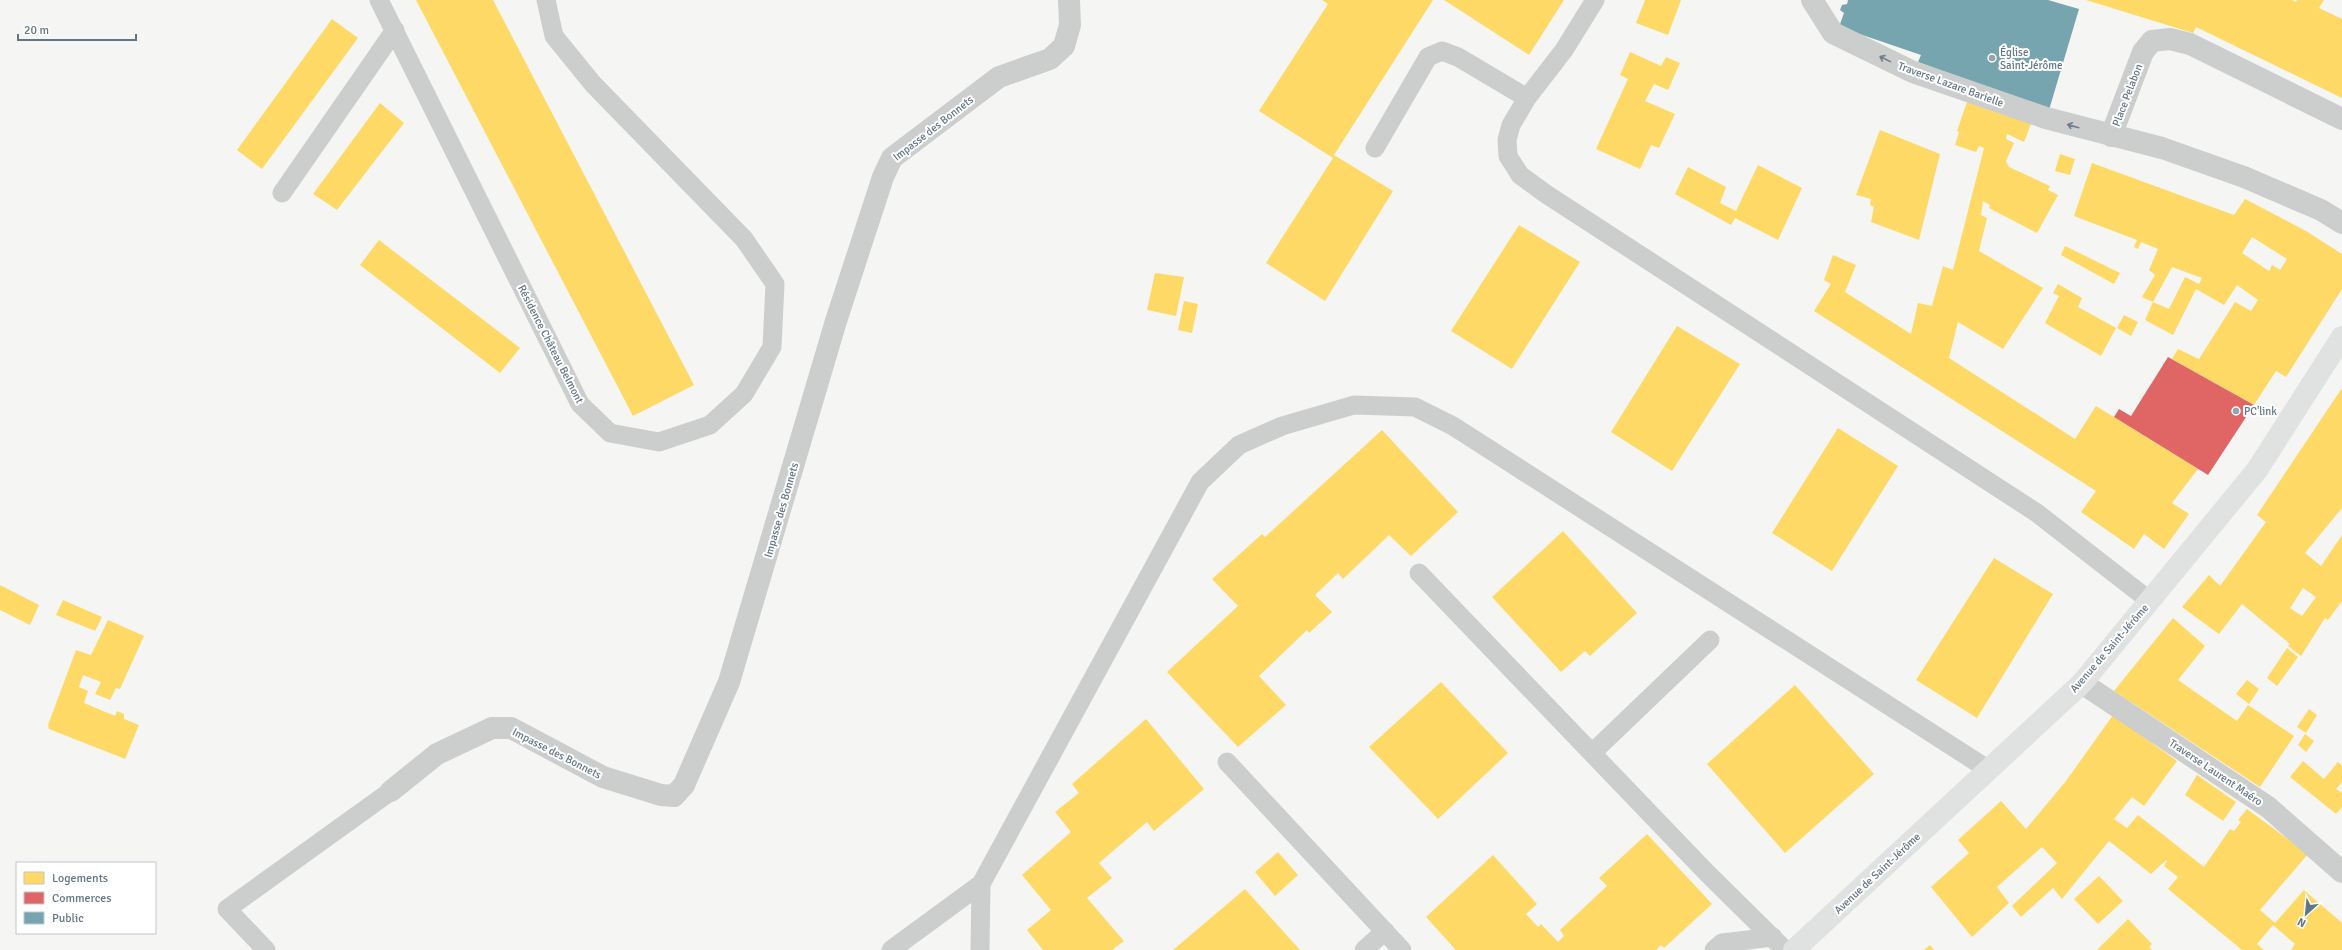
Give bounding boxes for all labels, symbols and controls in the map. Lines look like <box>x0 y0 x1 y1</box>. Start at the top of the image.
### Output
scale bar <box>18 16 136 42</box>
text: 20 m <box>24 23 49 38</box>
place label: Église Saint-Jérôme <box>2000 45 2062 72</box>
marker: Église Saint-Jérôme <box>1987 53 1997 63</box>
one-way arrow <box>1879 55 1891 62</box>
street label: Traverse Lazare Barielle <box>1896 59 2005 110</box>
street label: Place Pelabon <box>2110 62 2145 128</box>
street label: Impasse des Bonnets <box>891 93 976 164</box>
one-way arrow <box>2067 122 2080 129</box>
street label: Résidence Château Belmont <box>515 283 586 406</box>
place label: PC'link <box>2244 405 2277 418</box>
marker: PC'link <box>2231 406 2241 416</box>
street label: Impasse des Bonnets <box>762 461 801 559</box>
street label: Avenue de Saint-Jérôme <box>2067 601 2151 695</box>
street label: Impasse des Bonnets <box>510 725 604 782</box>
street label: Traverse Laurent Maéro <box>2167 736 2265 809</box>
street label: Avenue de Saint-Jérôme <box>1832 830 1923 917</box>
legend <box>16 862 156 934</box>
text: Logements <box>52 871 108 886</box>
text: Commerces <box>52 891 112 906</box>
north arrow <box>2286 894 2326 934</box>
text: Public <box>52 911 84 926</box>
text: N <box>2295 915 2308 930</box>

